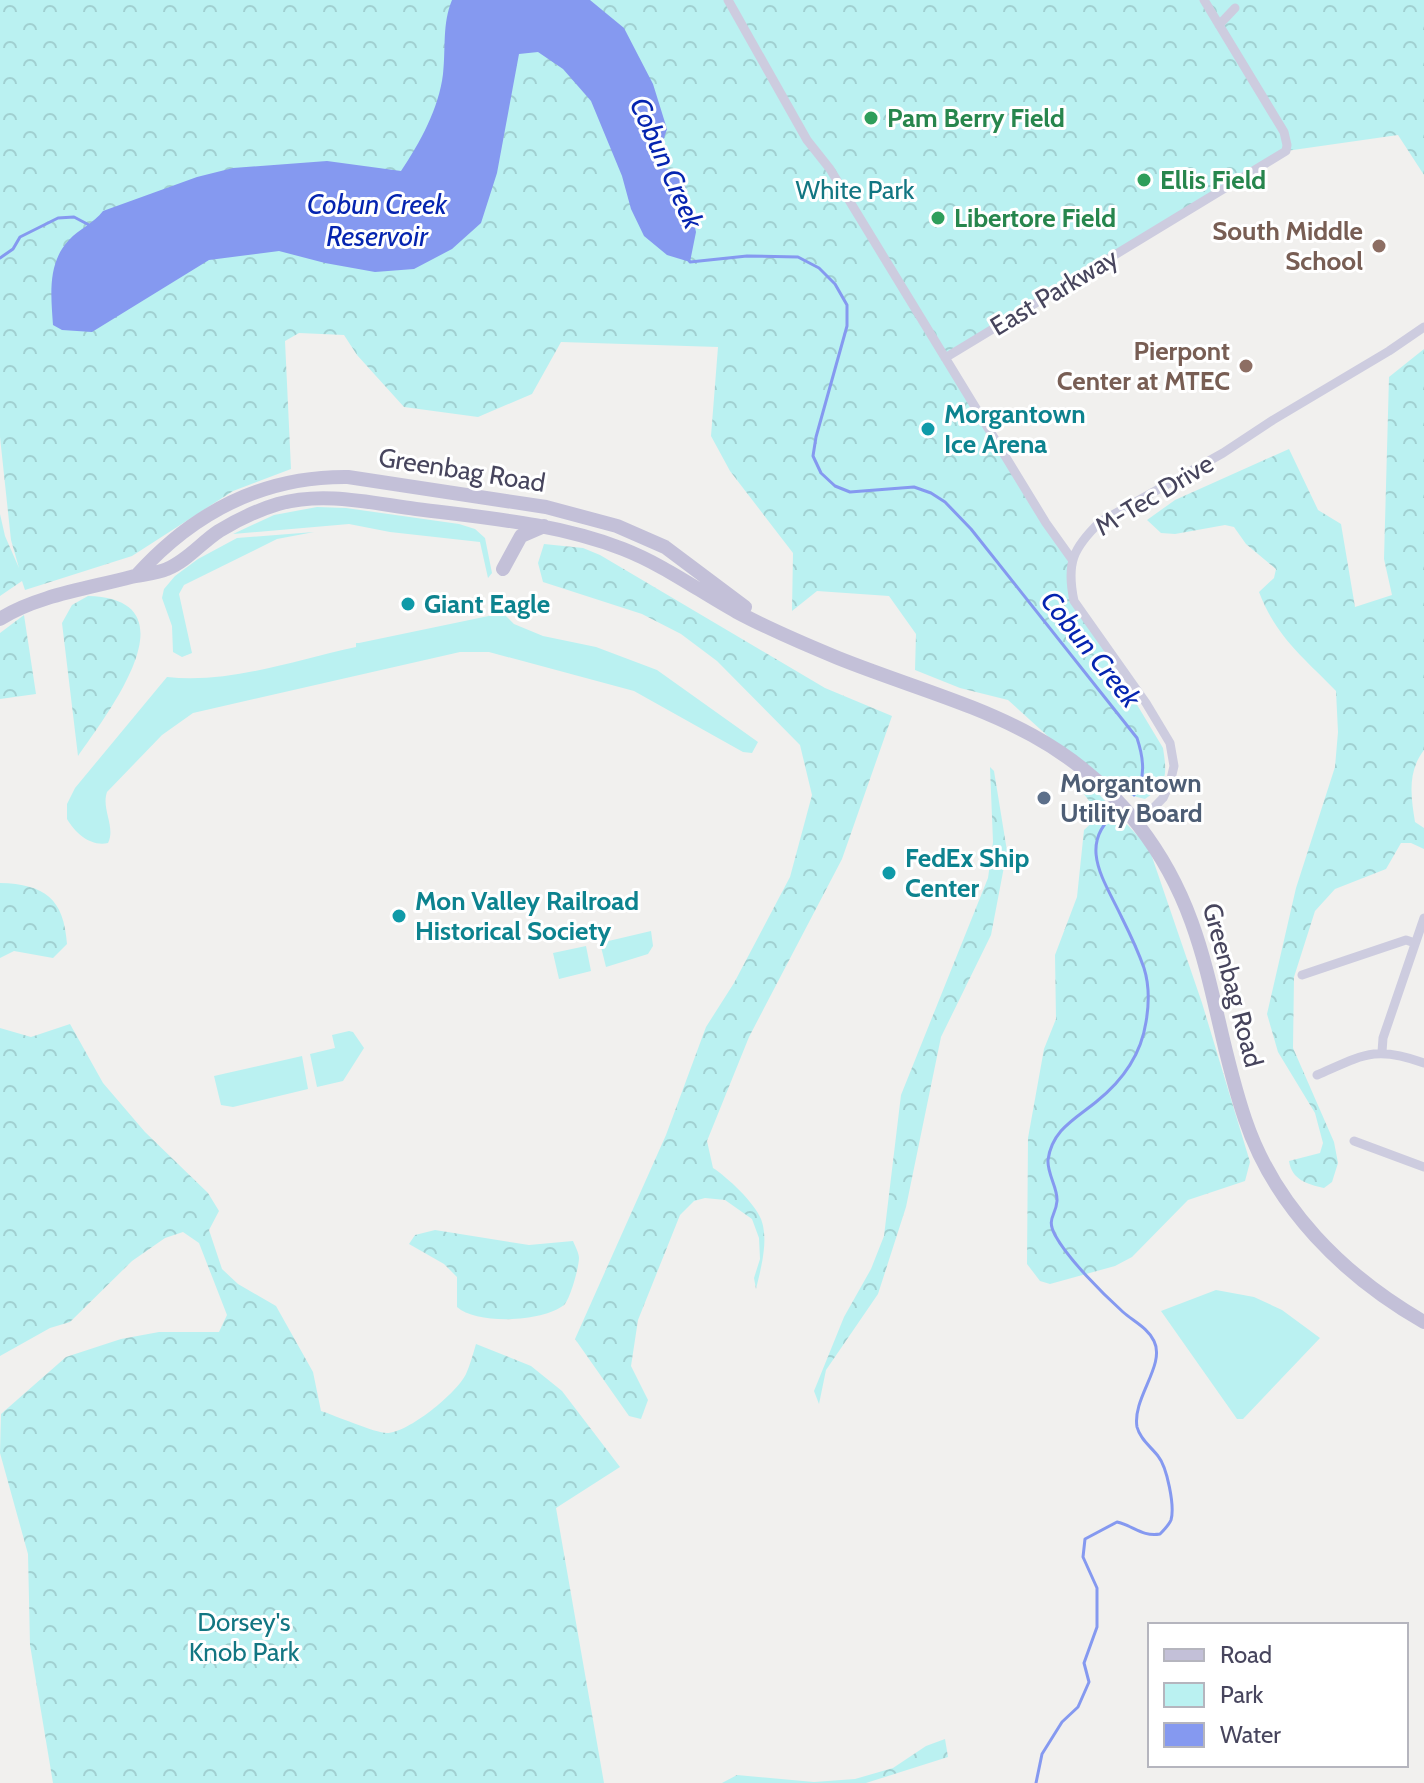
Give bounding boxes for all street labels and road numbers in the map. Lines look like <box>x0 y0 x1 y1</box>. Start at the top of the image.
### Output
street label: East Parkway <box>984 241 1124 343</box>
street label: Greenbag Road <box>376 441 548 499</box>
street label: M-Tec Drive <box>1089 447 1219 543</box>
street label: Greenbag Road <box>1196 899 1270 1071</box>

